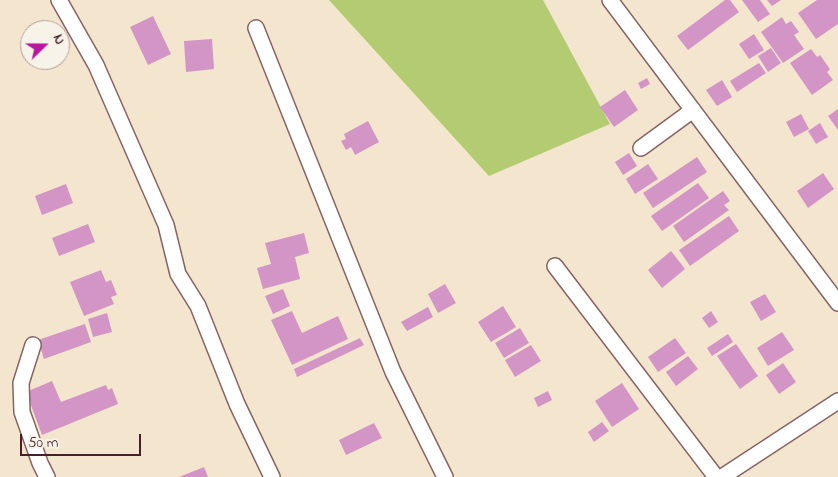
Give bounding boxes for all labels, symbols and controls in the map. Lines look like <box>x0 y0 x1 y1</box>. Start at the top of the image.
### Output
north arrow <box>20 20 70 70</box>
text: N <box>47 31 70 48</box>
scale bar <box>22 424 144 456</box>
text: 50 m <box>28 432 58 454</box>

